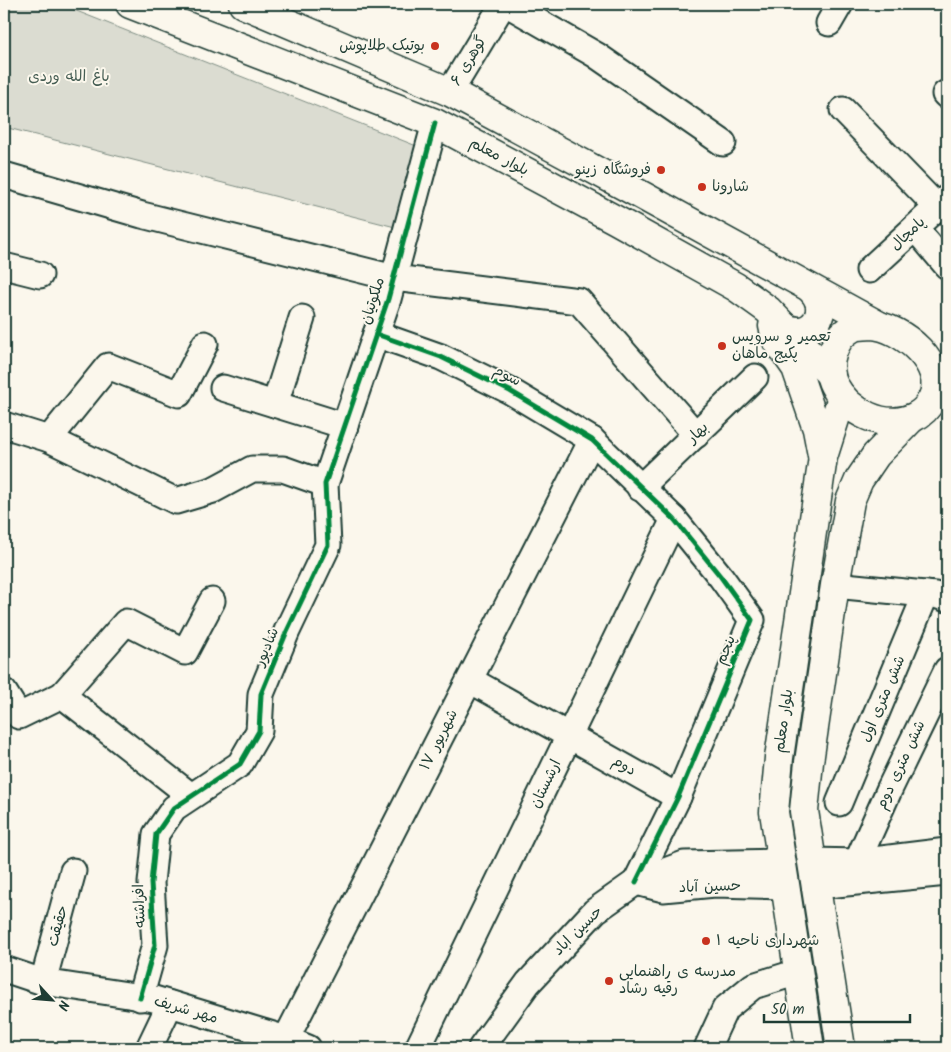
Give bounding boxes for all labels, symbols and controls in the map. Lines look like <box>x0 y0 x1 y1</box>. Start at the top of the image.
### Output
street label: گوهری ۶ <box>445 31 493 91</box>
place label: بوتیک طلاپوش <box>339 34 425 58</box>
marker: بوتیک طلاپوش <box>429 40 441 52</box>
park label: باغ الله وردی <box>28 65 110 89</box>
street label: بلوار معلم <box>465 131 533 183</box>
place label: فروشگاه زینو <box>574 158 651 182</box>
marker: فروشگاه زینو <box>655 164 667 176</box>
place label: شارونا <box>712 175 749 199</box>
marker: شارونا <box>696 181 708 193</box>
street label: پامچال <box>885 211 931 257</box>
street label: ملکوتیان <box>354 274 392 328</box>
place label: تعمیر و سرویس پکیج ماهان <box>732 325 831 366</box>
marker: تعمیر و سرویس پکیج ماهان <box>716 340 728 352</box>
street label: سوم <box>489 359 525 393</box>
street label: بهار <box>681 416 715 450</box>
street label: شادپور <box>248 624 286 671</box>
street label: پنجم <box>709 631 743 669</box>
street label: شش متری اول <box>854 652 912 746</box>
street label: بلوار معلم <box>768 688 800 754</box>
street label: ۱۷ شهریور <box>413 705 465 775</box>
street label: شش متری دوم <box>870 716 932 814</box>
street label: دوم <box>607 750 641 782</box>
street label: ارشستان <box>524 755 568 813</box>
street label: حسین آباد <box>678 874 742 900</box>
street label: افراشته <box>127 884 153 928</box>
street label: حسین اباد <box>547 900 609 962</box>
street label: حقیقت <box>41 903 75 949</box>
place label: شهرداری ناحیه ۱ <box>716 929 819 953</box>
marker: شهرداری ناحیه ۱ <box>700 935 712 947</box>
place label: مدرسه ی راهنمایی رقیه رشاد <box>619 960 736 1001</box>
north arrow <box>28 974 78 1024</box>
marker: مدرسه ی راهنمایی رقیه رشاد <box>603 975 615 987</box>
street label: مهر شریف <box>151 989 221 1031</box>
scale bar <box>764 992 910 1024</box>
text: N <box>51 996 75 1014</box>
text: 50 m <box>771 998 805 1022</box>

